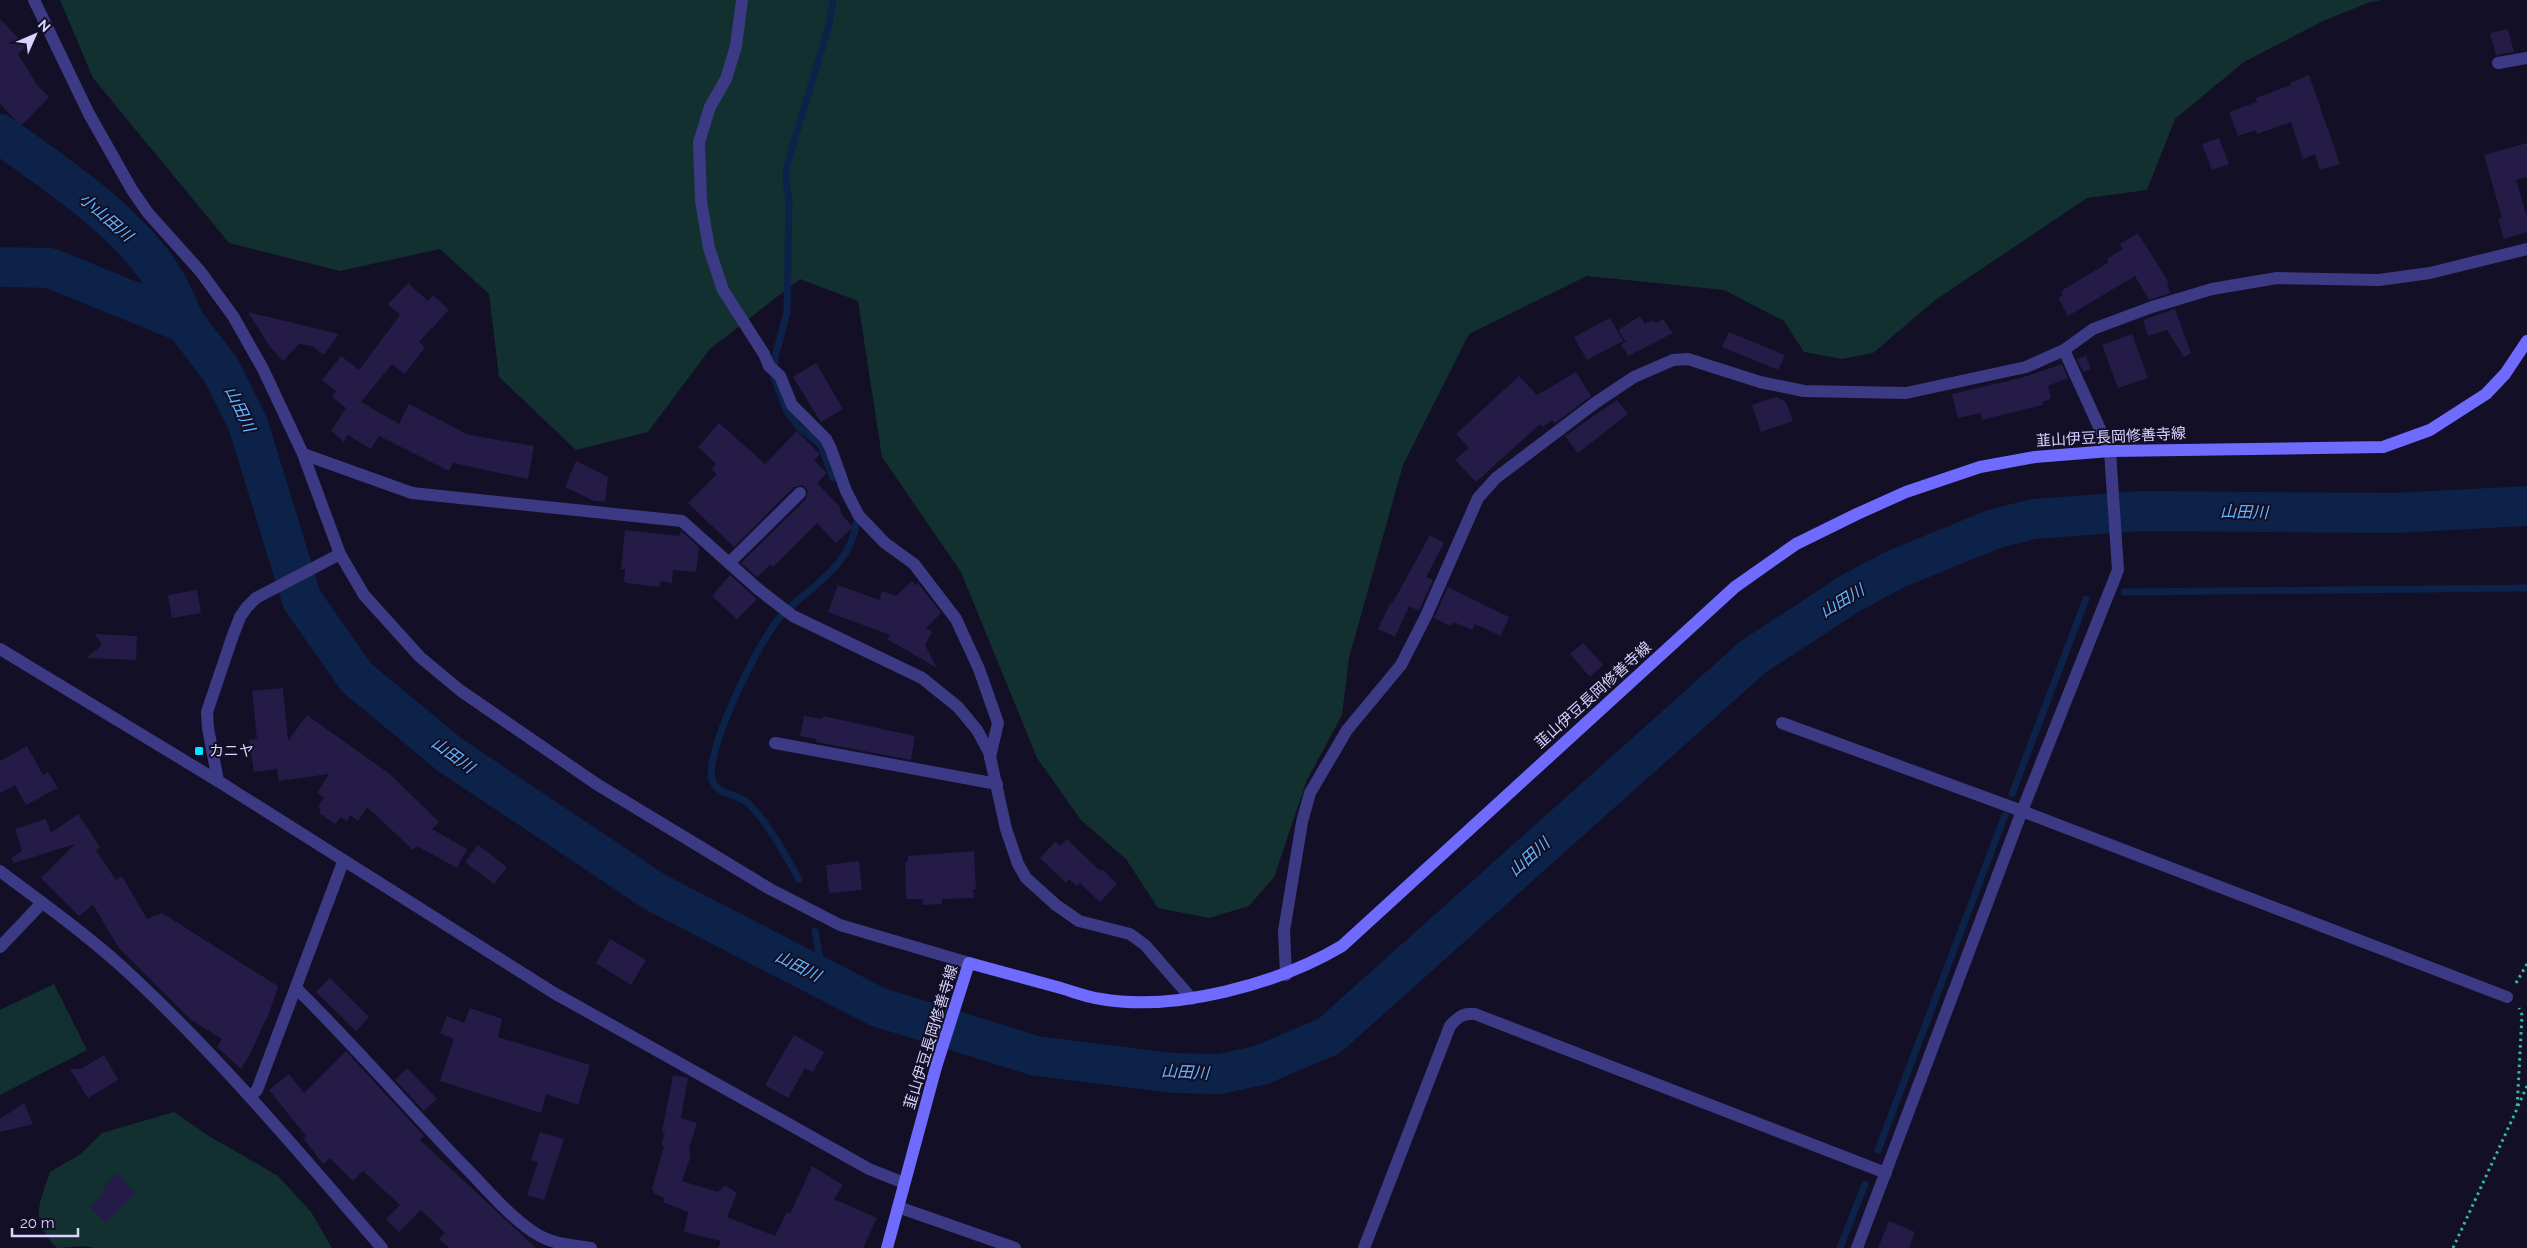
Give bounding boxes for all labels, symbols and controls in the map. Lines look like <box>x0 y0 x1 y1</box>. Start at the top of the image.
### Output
north arrow <box>10 10 60 60</box>
text: N <box>35 16 54 35</box>
water label: 小山田川 <box>76 189 138 246</box>
water label: 山田川 <box>221 383 260 437</box>
street label: 韮山伊豆長岡修善寺線 <box>2036 424 2186 450</box>
water label: 山田川 <box>2220 502 2270 522</box>
water label: 山田川 <box>1817 579 1869 622</box>
street label: 韮山伊豆長岡修善寺線 <box>1531 638 1655 752</box>
water label: 山田川 <box>428 733 480 778</box>
place label: カニヤ <box>209 742 254 760</box>
marker: カニヤ <box>193 745 205 757</box>
water label: 山田川 <box>1505 833 1555 880</box>
water label: 山田川 <box>772 947 825 986</box>
street label: 韮山伊豆長岡修善寺線 <box>900 963 962 1111</box>
water label: 山田川 <box>1161 1061 1211 1083</box>
scale bar <box>12 1206 79 1238</box>
text: 20 m <box>20 1214 55 1232</box>

